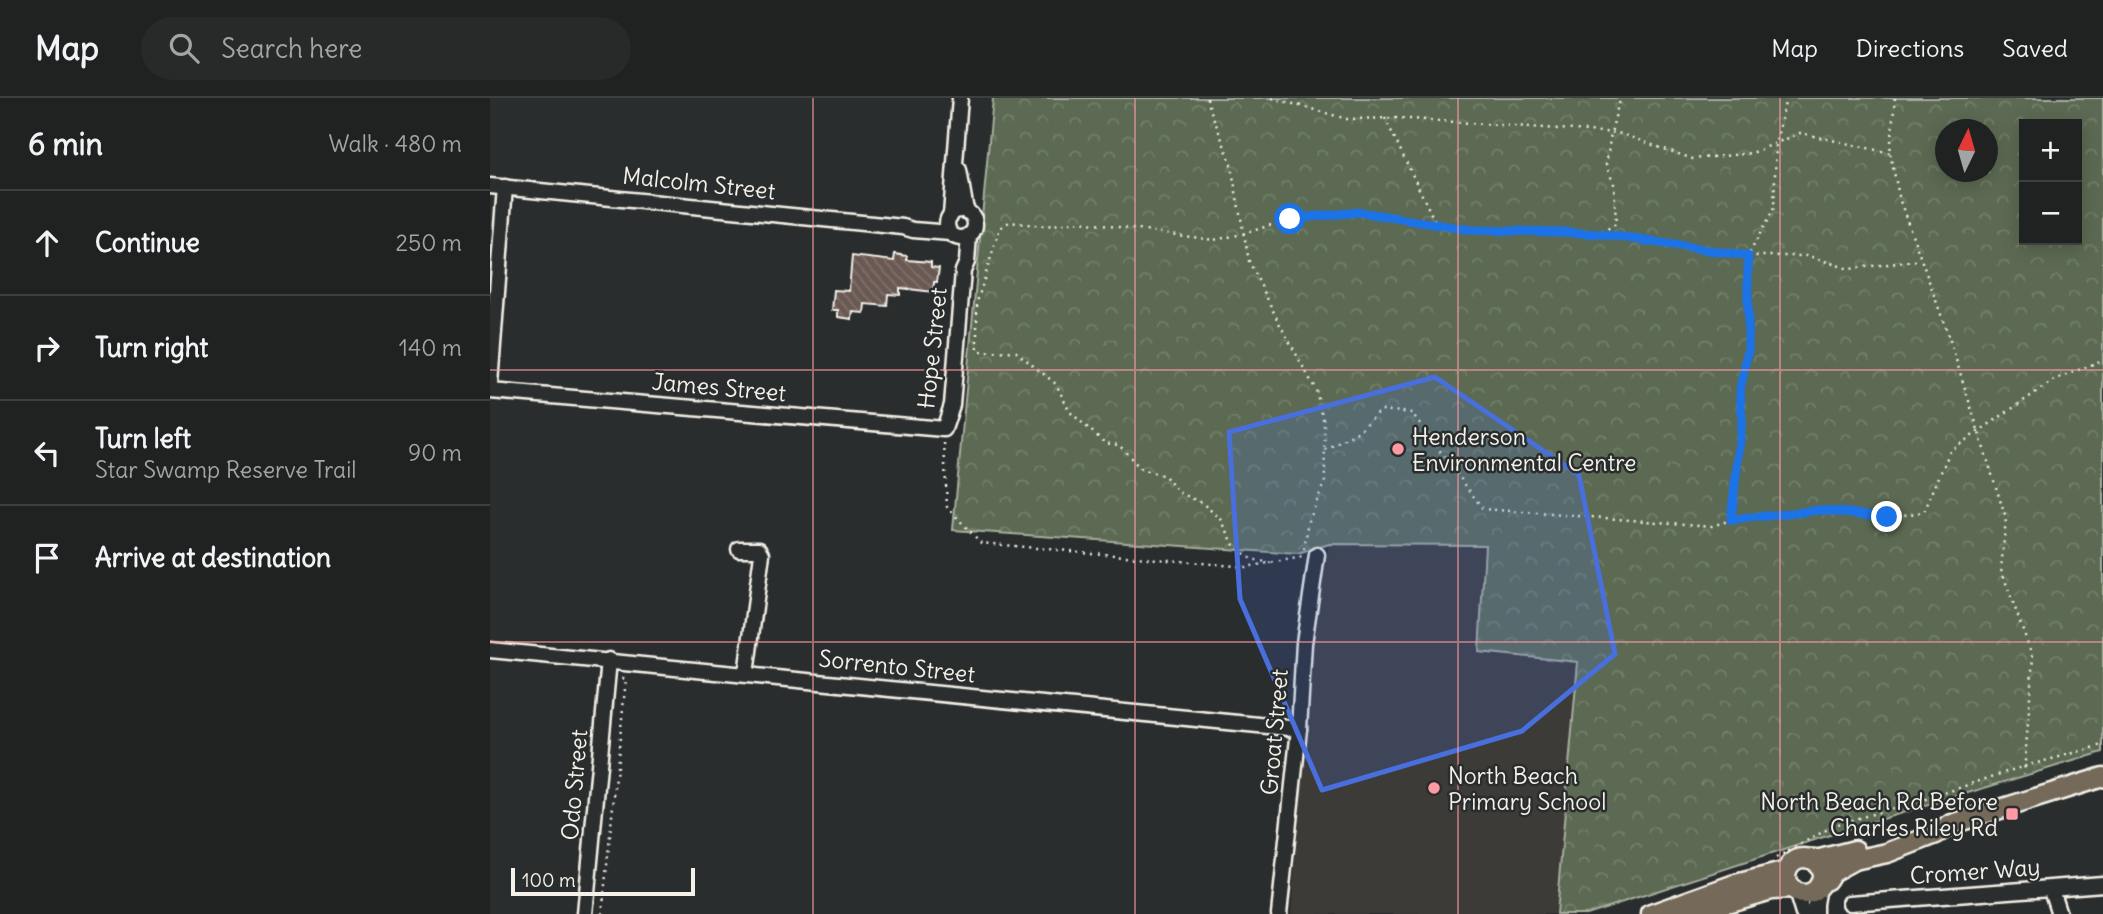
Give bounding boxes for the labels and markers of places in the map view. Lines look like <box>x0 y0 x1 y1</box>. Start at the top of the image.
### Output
place label: Henderson Environmental Centre <box>1412 422 1636 477</box>
marker: Henderson Environmental Centre <box>1390 441 1406 457</box>
place label: North Beach Primary School <box>1448 761 1606 816</box>
marker: North Beach Primary School <box>1426 780 1442 796</box>
place label: North Beach Rd Before Charles Riley Rd <box>1760 787 1998 842</box>
marker: North Beach Rd Before Charles Riley Rd <box>2004 806 2020 822</box>

